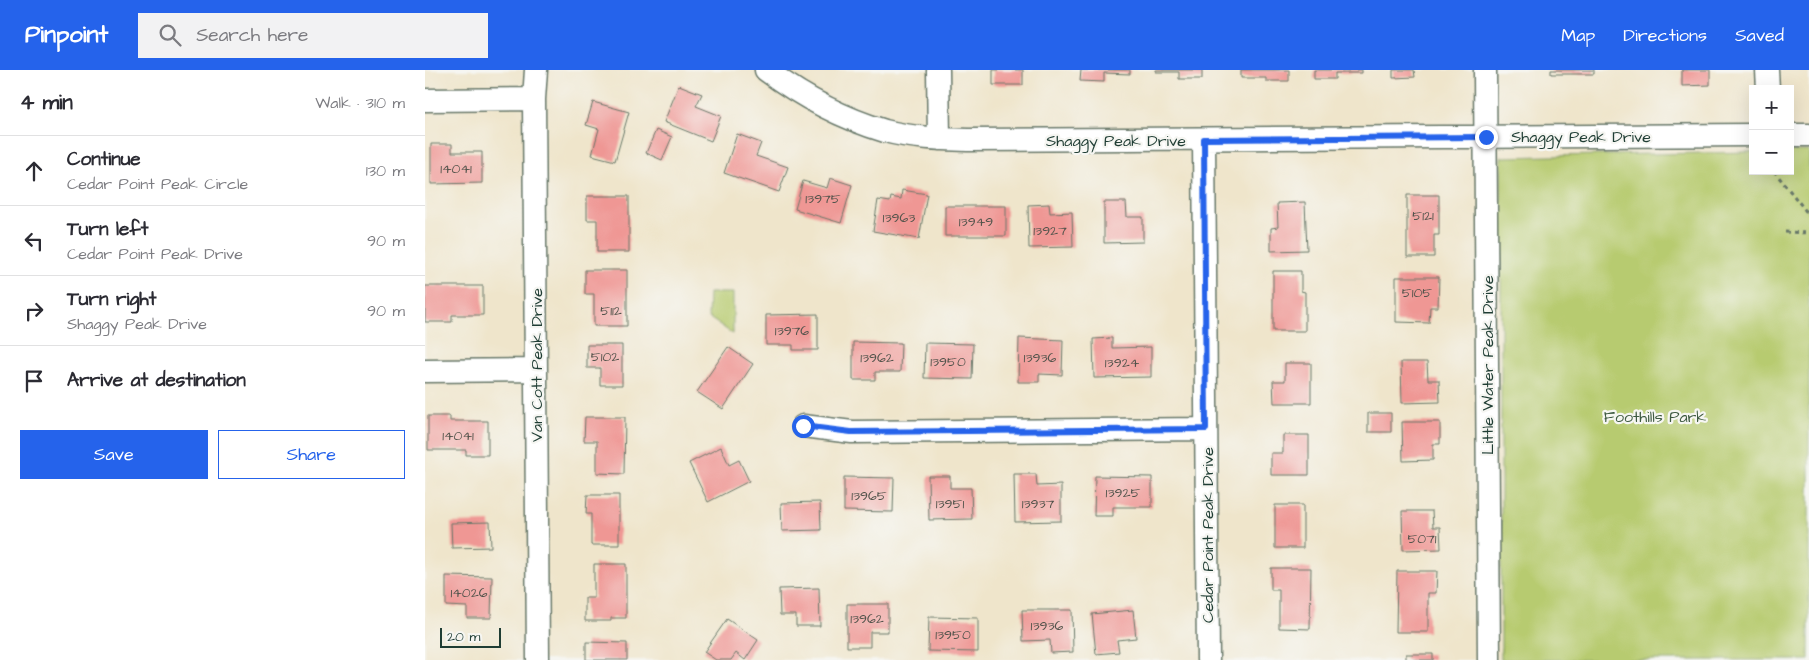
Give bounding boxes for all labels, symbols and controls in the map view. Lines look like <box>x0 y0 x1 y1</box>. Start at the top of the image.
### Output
search box <box>138 13 488 58</box>
text: Pinpoint <box>25 18 108 52</box>
icon: search <box>156 21 184 49</box>
text: Search here <box>196 22 308 49</box>
text: Map <box>1561 23 1595 48</box>
text: Directions <box>1623 23 1707 48</box>
text: Saved <box>1735 23 1784 48</box>
map controls <box>1749 85 1794 175</box>
button: + <box>1749 85 1794 130</box>
text: 4 min <box>20 88 73 117</box>
text: Walk · 310 m <box>315 92 405 114</box>
route end <box>1475 126 1498 149</box>
street label: Shaggy Peak Drive <box>1511 126 1651 149</box>
street label: Shaggy Peak Drive <box>1046 130 1186 153</box>
button: − <box>1749 130 1794 175</box>
text: Continue <box>67 146 141 173</box>
icon: ahead <box>20 157 48 185</box>
house number: 14041 <box>440 159 472 179</box>
text: 130 m <box>366 160 405 182</box>
text: Cedar Point Peak Circle <box>67 173 248 195</box>
house number: 13975 <box>805 189 841 209</box>
house number: 5121 <box>1412 206 1434 226</box>
house number: 13963 <box>883 208 915 228</box>
house number: 13949 <box>959 212 993 232</box>
text: Turn left <box>67 216 148 243</box>
house number: 13927 <box>1033 221 1067 241</box>
icon: left <box>20 227 48 255</box>
text: 90 m <box>367 230 405 252</box>
text: Cedar Point Peak Drive <box>67 243 243 265</box>
street label: Little Water Peak Drive <box>1477 275 1499 455</box>
house number: 5105 <box>1402 283 1432 303</box>
text: Turn right <box>67 286 156 313</box>
street label: Van Cott Peak Drive <box>526 288 548 442</box>
icon: right <box>20 297 48 325</box>
text: 90 m <box>367 300 405 322</box>
house number: 5112 <box>600 301 622 321</box>
text: Shaggy Peak Drive <box>67 313 207 335</box>
house number: 13976 <box>775 321 809 341</box>
house number: 5102 <box>591 347 619 367</box>
house number: 13962 <box>860 348 894 368</box>
house number: 13936 <box>1024 348 1057 368</box>
house number: 13950 <box>930 352 966 372</box>
house number: 13924 <box>1105 353 1140 373</box>
icon: arrive <box>20 367 48 395</box>
text: Arrive at destination <box>67 367 246 394</box>
park label: Foothills Park <box>1604 406 1706 428</box>
route start <box>792 415 815 438</box>
house number: 14041 <box>442 426 474 446</box>
button: Save <box>20 430 208 479</box>
button: Share <box>218 430 405 479</box>
street label: Cedar Point Peak Drive <box>1197 447 1219 623</box>
house number: 13925 <box>1106 483 1140 503</box>
house number: 13965 <box>851 486 887 506</box>
house number: 13951 <box>936 494 965 514</box>
house number: 13937 <box>1022 494 1055 514</box>
house number: 5071 <box>1407 529 1437 549</box>
house number: 14026 <box>451 583 488 603</box>
house number: 13962 <box>850 609 884 629</box>
house number: 13936 <box>1031 616 1064 636</box>
scale bar <box>440 625 501 648</box>
house number: 13950 <box>935 625 971 645</box>
text: 20 m <box>447 627 480 647</box>

